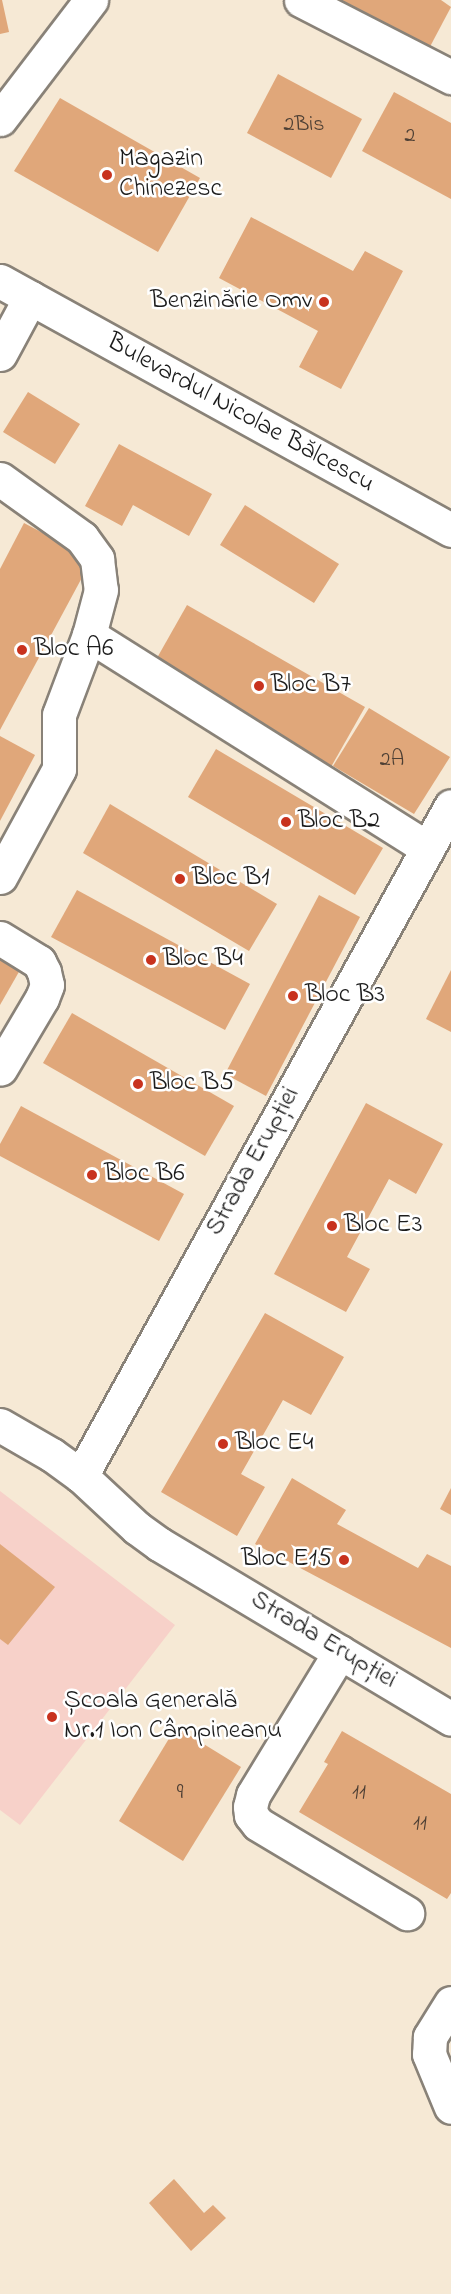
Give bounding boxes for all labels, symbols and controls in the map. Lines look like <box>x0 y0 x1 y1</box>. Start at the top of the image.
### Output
house number: 2Bis <box>284 113 324 139</box>
house number: 2 <box>405 124 415 150</box>
place label: Magazin Chinezesc <box>119 144 222 206</box>
marker: Magazin Chinezesc <box>100 168 114 182</box>
place label: Benzinărie Omv <box>150 286 312 318</box>
marker: Benzinărie Omv <box>317 295 331 309</box>
street label: Bulevardul Nicolae Bălcescu <box>101 327 379 501</box>
place label: Bloc A6 <box>34 634 113 666</box>
marker: Bloc A6 <box>15 643 29 657</box>
place label: Bloc B7 <box>271 670 351 702</box>
marker: Bloc B7 <box>252 679 266 693</box>
house number: 2A <box>380 748 404 774</box>
place label: Bloc B2 <box>298 806 380 838</box>
marker: Bloc B2 <box>279 815 293 829</box>
place label: Bloc B1 <box>192 863 270 895</box>
marker: Bloc B1 <box>173 872 187 886</box>
place label: Bloc B4 <box>163 944 243 976</box>
marker: Bloc B4 <box>144 953 158 967</box>
place label: Bloc B3 <box>305 980 385 1012</box>
marker: Bloc B3 <box>286 989 300 1003</box>
place label: Bloc B5 <box>150 1068 234 1100</box>
marker: Bloc B5 <box>131 1077 145 1091</box>
street label: Strada Erupției <box>200 1082 308 1242</box>
place label: Bloc B6 <box>104 1159 185 1191</box>
marker: Bloc B6 <box>85 1168 99 1182</box>
place label: Bloc E3 <box>344 1210 422 1242</box>
marker: Bloc E3 <box>325 1219 339 1233</box>
place label: Bloc E4 <box>235 1428 313 1460</box>
marker: Bloc E4 <box>216 1437 230 1451</box>
place label: Bloc E15 <box>241 1544 332 1576</box>
marker: Bloc E15 <box>337 1553 351 1567</box>
street label: Strada Erupției <box>244 1585 402 1697</box>
place label: Școala Generală Nr.1 Ion Câmpineanu <box>64 1686 282 1748</box>
marker: Școala Generală Nr.1 Ion Câmpineanu <box>45 1710 59 1724</box>
house number: 9 <box>177 1781 183 1807</box>
house number: 11 <box>352 1781 366 1807</box>
house number: 11 <box>413 1812 427 1838</box>

